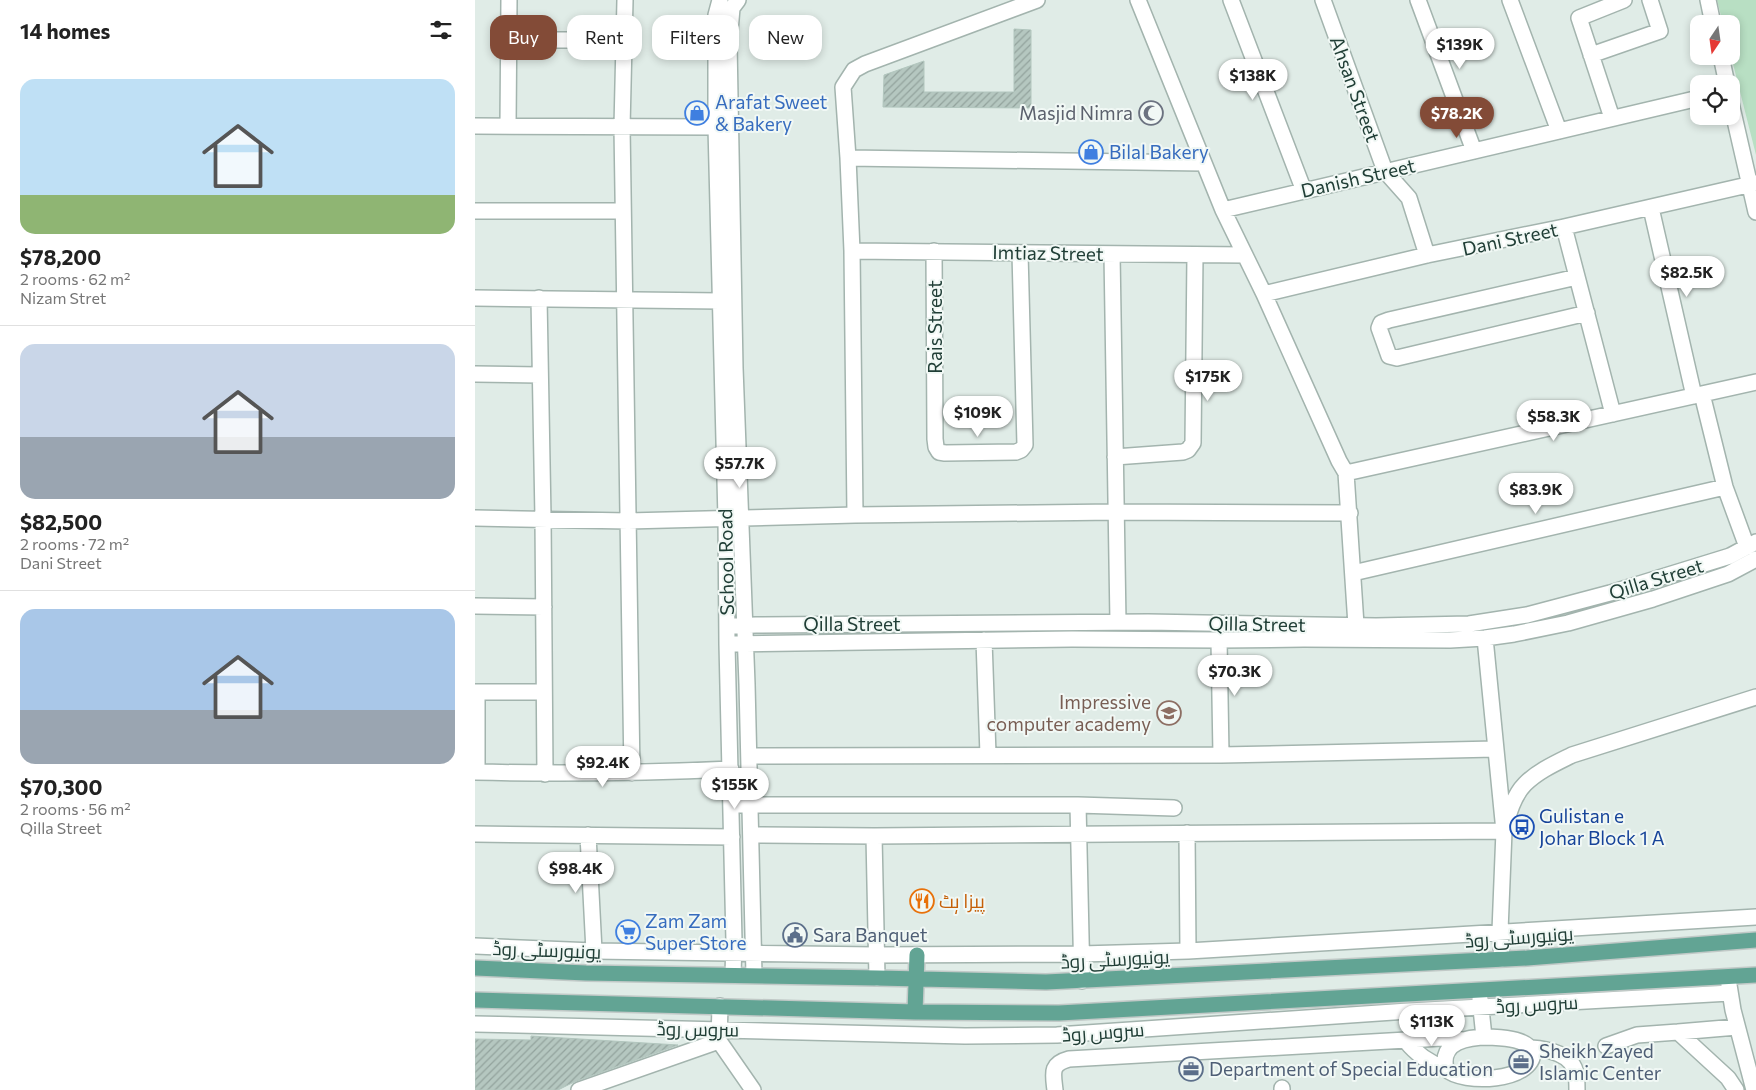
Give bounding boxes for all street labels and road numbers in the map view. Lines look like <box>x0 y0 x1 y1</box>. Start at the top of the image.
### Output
street label: Ahsan Street <box>1326 33 1385 145</box>
street label: Danish Street <box>1299 153 1417 202</box>
street label: Dani Street <box>1460 217 1560 260</box>
street label: Imtiaz Street <box>992 240 1104 265</box>
street label: Rais Street <box>923 280 946 374</box>
street label: School Road <box>713 508 738 616</box>
street label: Qilla Street <box>1606 553 1706 604</box>
street label: Qilla Street <box>1208 611 1306 636</box>
street label: Qilla Street <box>803 612 901 635</box>
street label: یونیورسٹی روڈ <box>1464 921 1574 953</box>
street label: یونیورسٹی روڈ <box>492 936 602 964</box>
street label: یونیورسٹی روڈ <box>1060 944 1170 974</box>
street label: سروس روڈ <box>1495 990 1579 1018</box>
street label: سروس روڈ <box>656 1016 740 1042</box>
street label: سروس روڈ <box>1061 1017 1145 1047</box>

